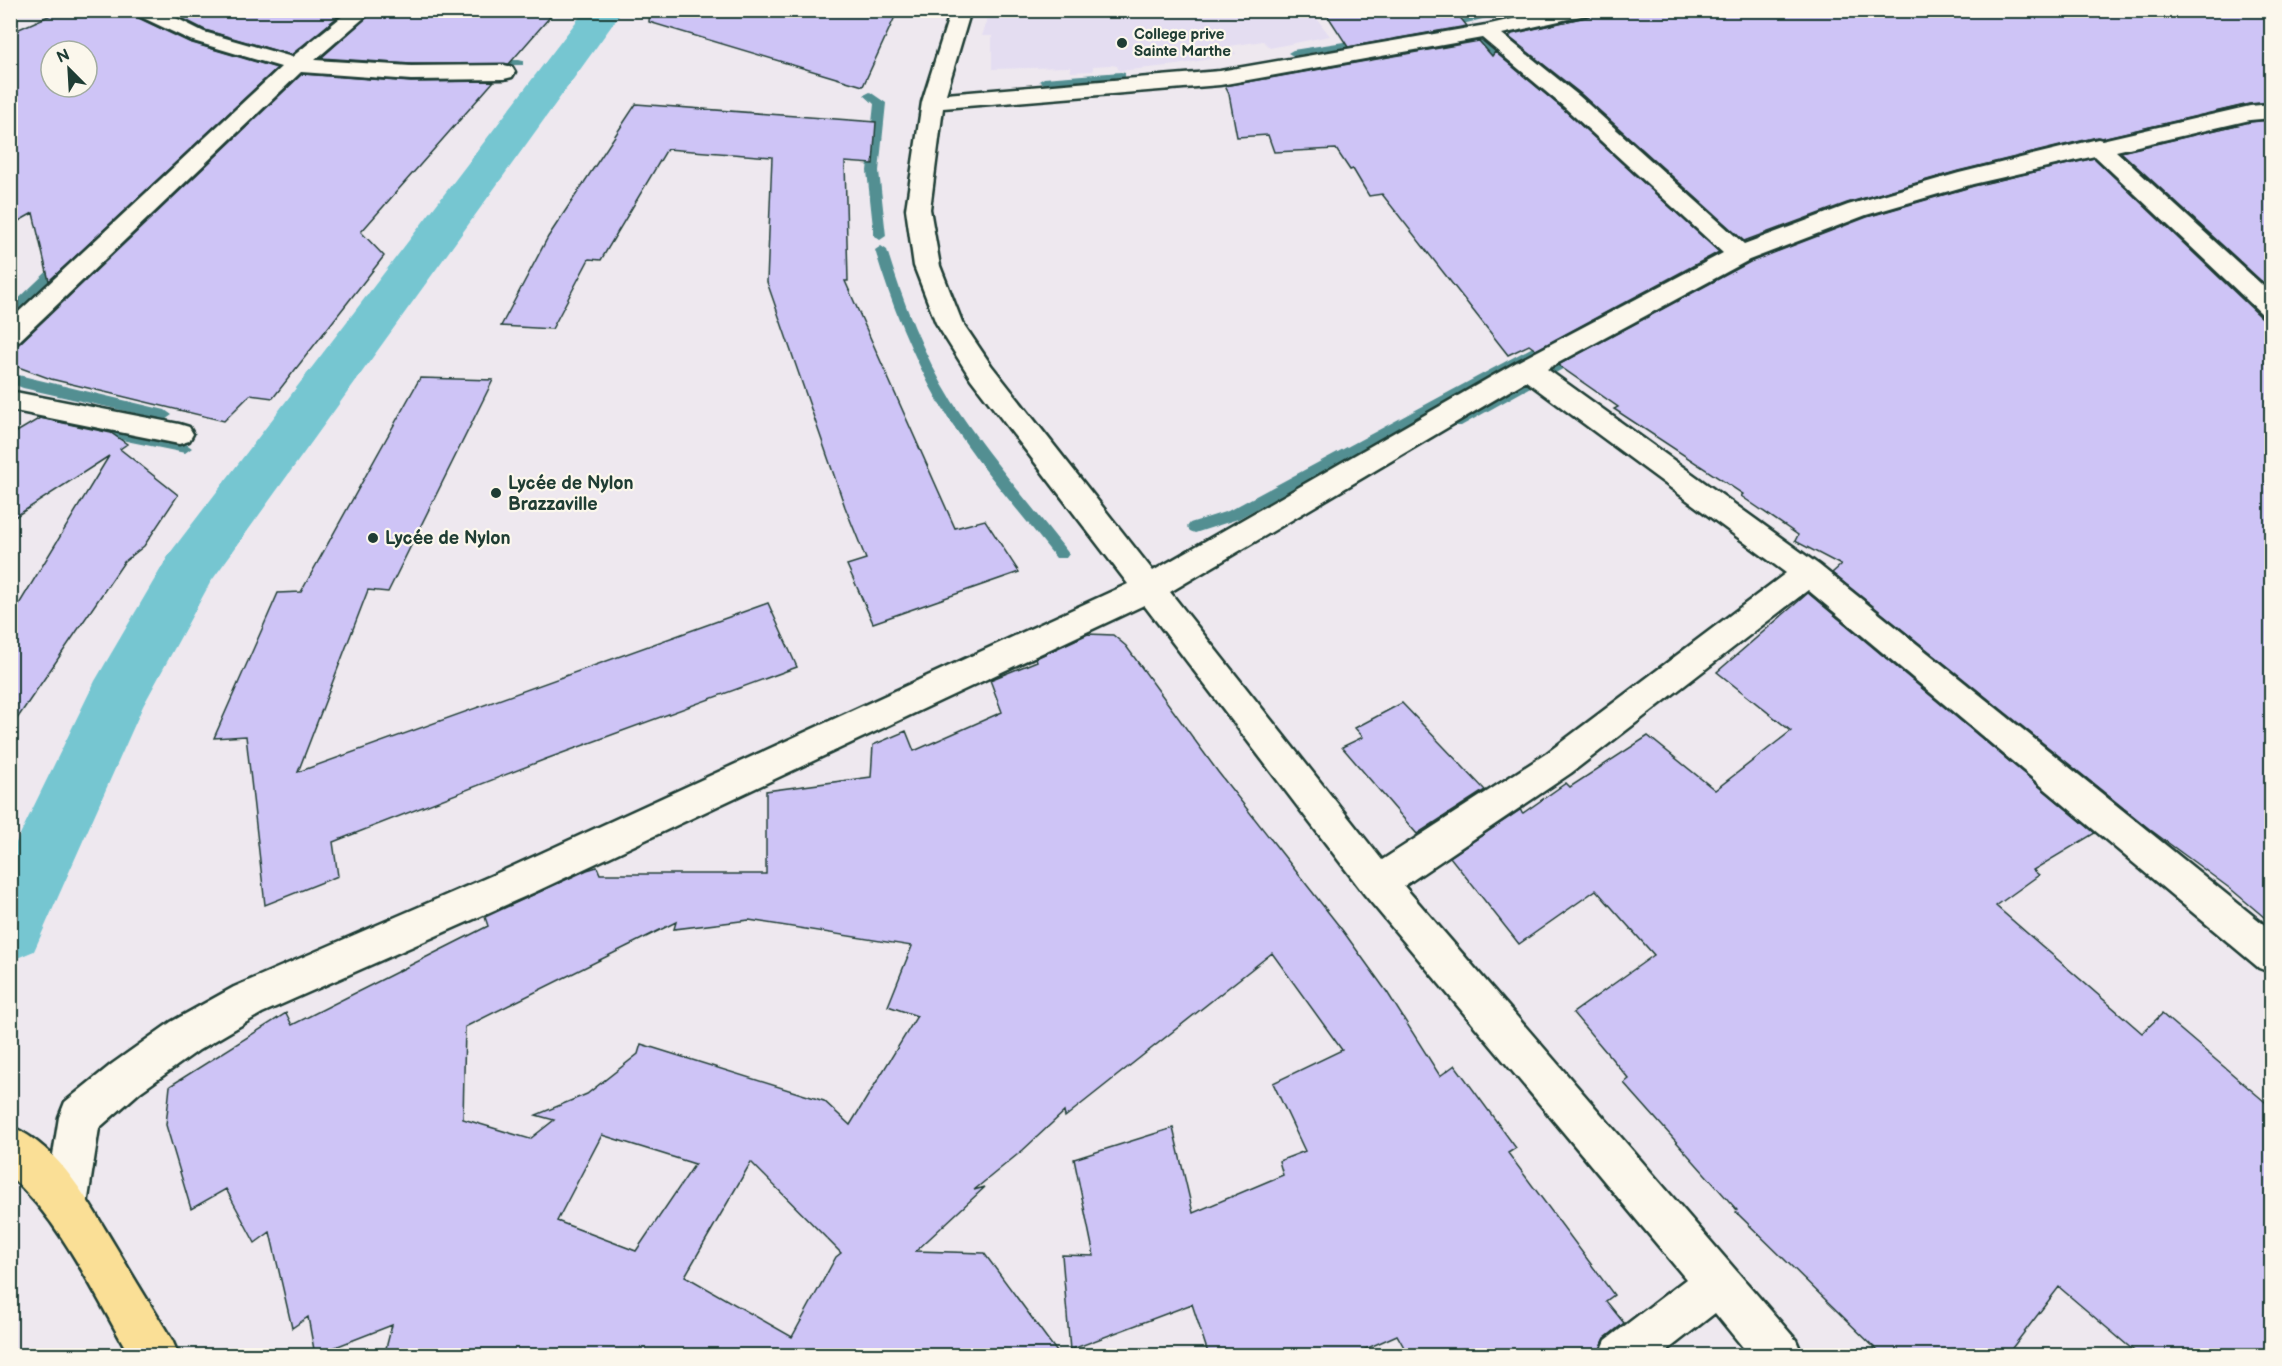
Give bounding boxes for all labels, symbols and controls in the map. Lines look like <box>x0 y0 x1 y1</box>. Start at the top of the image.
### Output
place label: College prive Sainte Marthe <box>1134 25 1231 61</box>
marker: College prive Sainte Marthe <box>1115 36 1129 50</box>
north arrow <box>39 39 99 99</box>
text: N <box>54 46 73 68</box>
place label: Lycée de Nylon Brazzaville <box>508 473 634 515</box>
marker: Lycée de Nylon Brazzaville <box>489 486 503 500</box>
place label: Lycée de Nylon <box>385 528 511 549</box>
marker: Lycée de Nylon <box>366 531 380 545</box>

